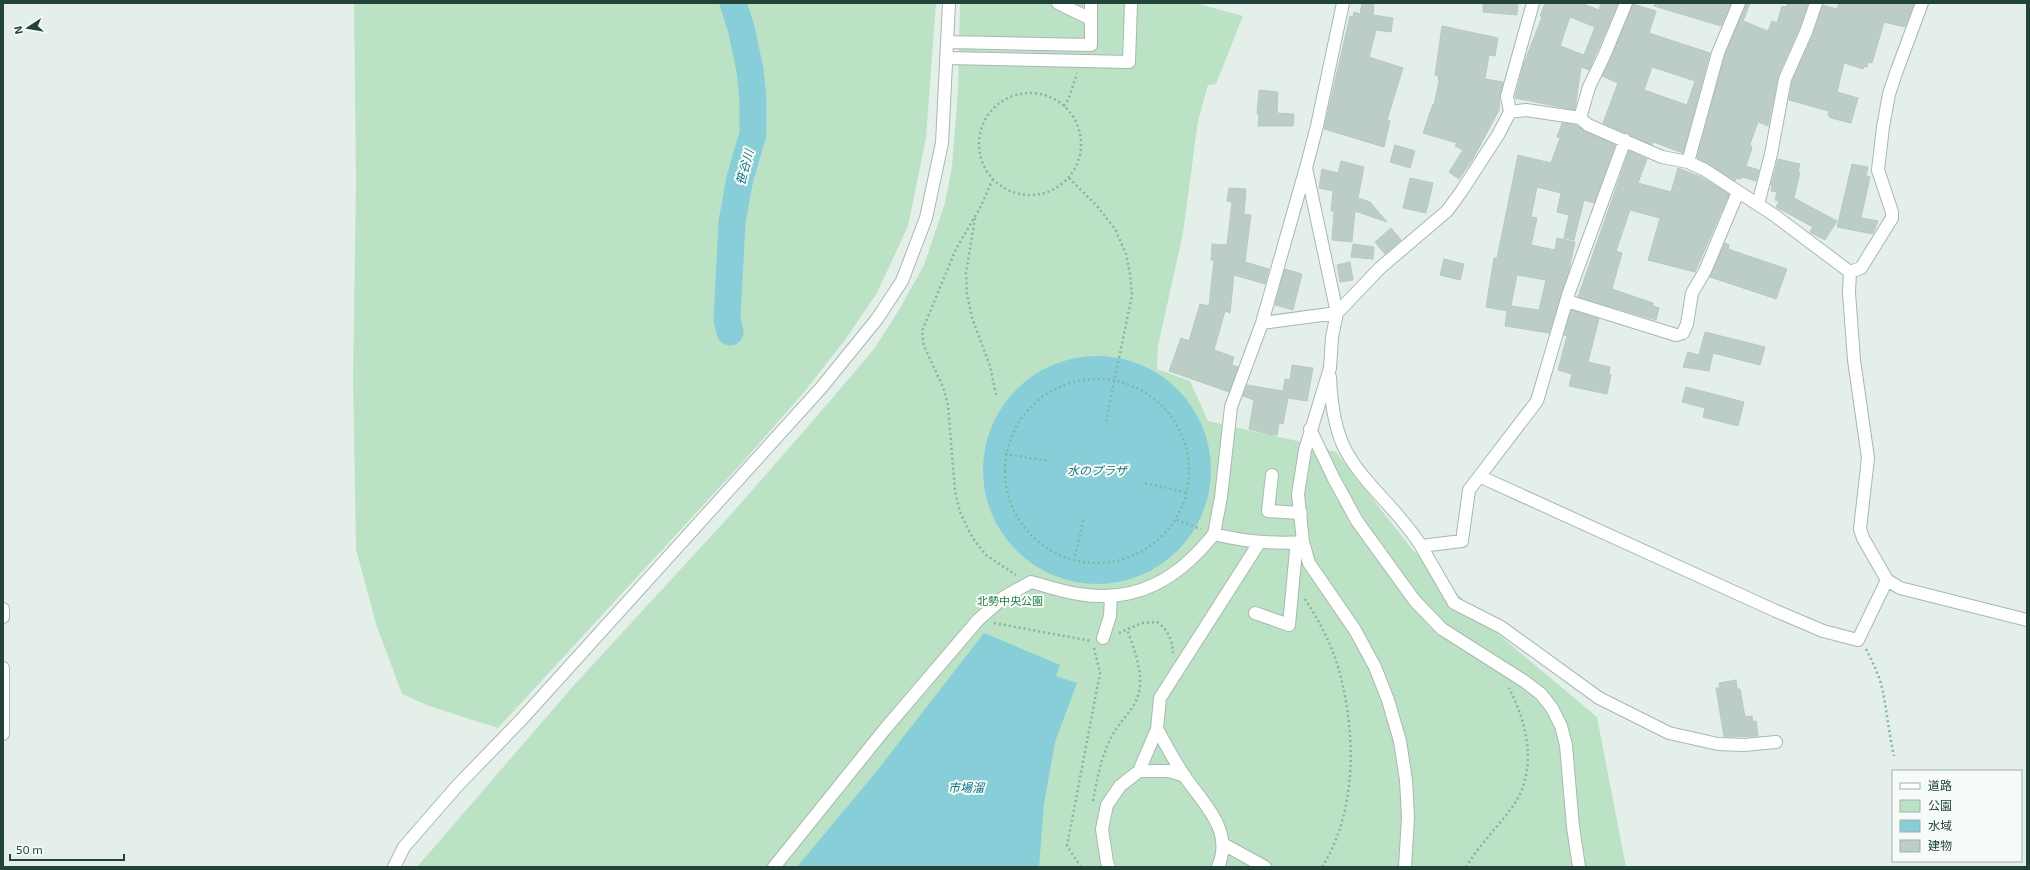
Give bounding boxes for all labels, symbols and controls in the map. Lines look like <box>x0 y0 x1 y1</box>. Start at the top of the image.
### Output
north arrow <box>8 8 48 48</box>
text: N <box>11 25 25 35</box>
water label: 笹谷川 <box>733 146 756 186</box>
water label: 水のプラザ <box>1067 463 1129 477</box>
park label: 北勢中央公園 <box>977 594 1043 607</box>
legend <box>1892 770 2022 862</box>
text: 道路 <box>1928 778 1952 792</box>
water label: 市場溜 <box>948 780 986 794</box>
text: 公園 <box>1928 798 1952 812</box>
text: 水域 <box>1928 818 1952 832</box>
scale bar <box>10 836 124 862</box>
text: 建物 <box>1928 838 1952 852</box>
text: 50 m <box>16 842 43 856</box>

